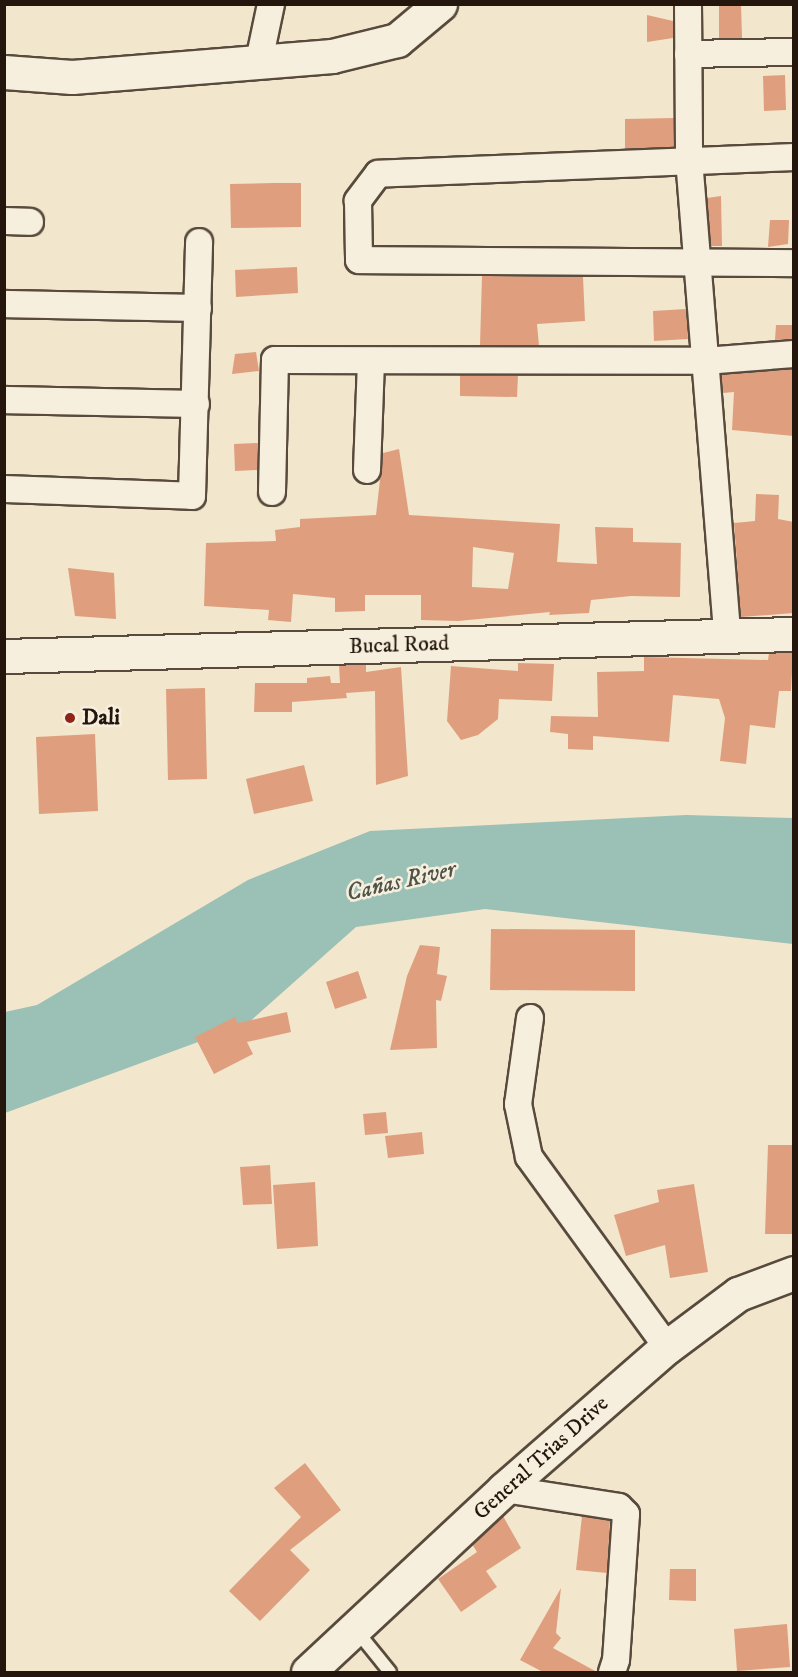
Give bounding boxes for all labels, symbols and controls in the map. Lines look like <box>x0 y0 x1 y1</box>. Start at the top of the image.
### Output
street label: Bucal Road <box>348 630 450 660</box>
place label: Dali <box>82 705 120 731</box>
marker: Dali <box>63 711 77 725</box>
water label: Cañas River <box>343 855 459 909</box>
street label: General Trias Drive <box>468 1390 614 1526</box>

